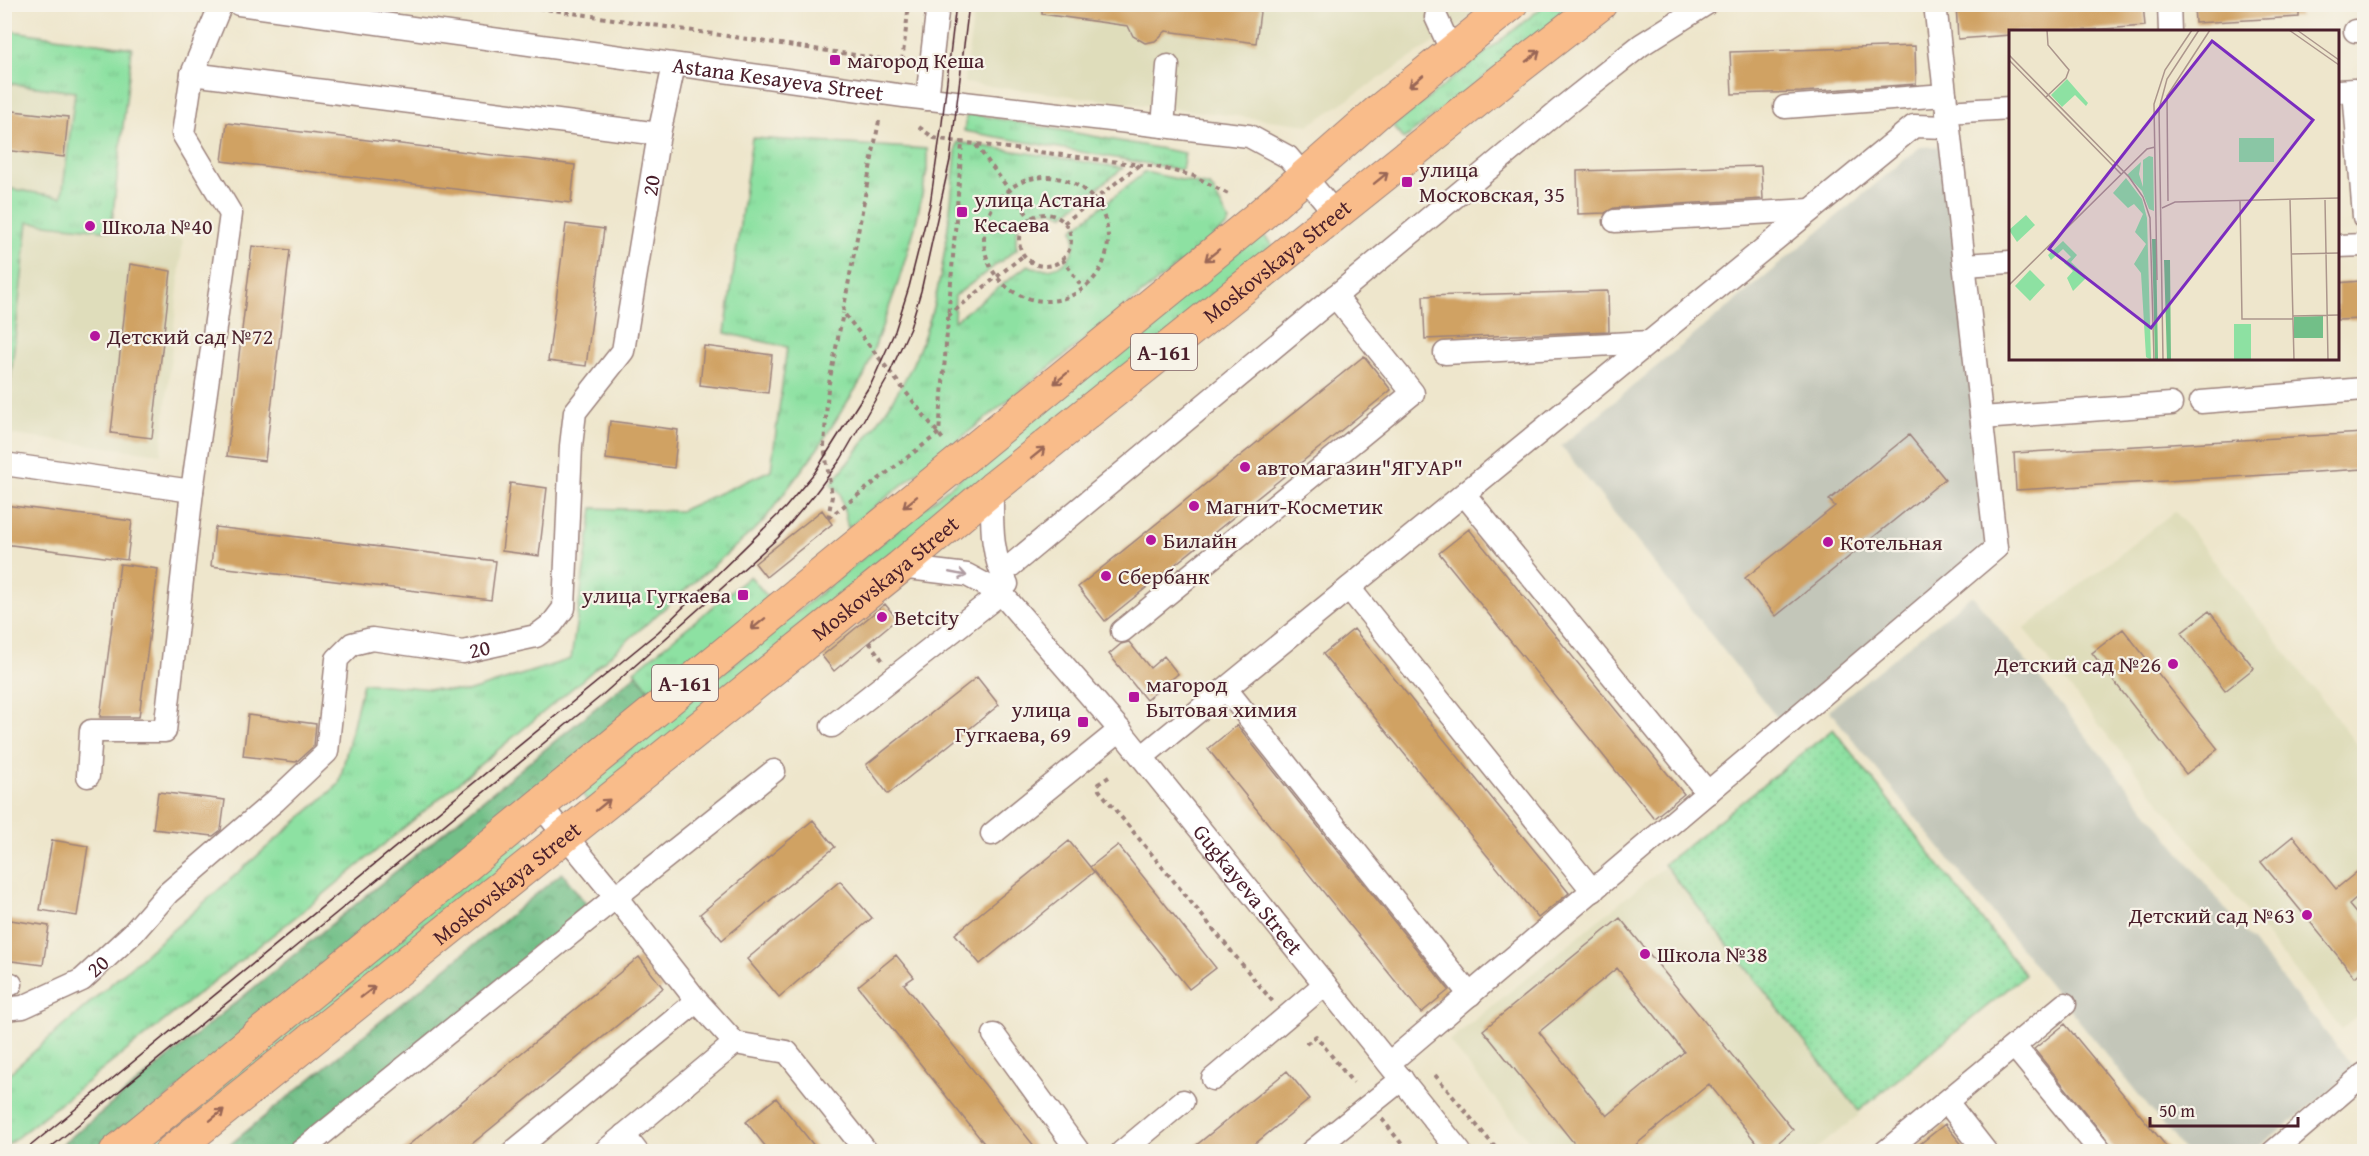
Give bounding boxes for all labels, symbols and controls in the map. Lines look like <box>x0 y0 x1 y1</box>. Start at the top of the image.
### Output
inset map <box>2009 30 2339 360</box>
place label: магород Кеша <box>847 44 985 76</box>
street label: Astana Kesayeva Street <box>670 48 886 109</box>
one-way arrow <box>1525 49 1541 62</box>
marker: магород Кеша <box>828 53 842 67</box>
one-way arrow <box>1409 74 1425 87</box>
place label: улица Московская, 35 <box>1418 153 1565 210</box>
one-way arrow <box>1373 171 1389 184</box>
street label: 20 <box>633 172 668 198</box>
marker: улица Московская, 35 <box>1400 175 1414 189</box>
place label: улица Астана Кесаева <box>973 183 1106 240</box>
street label: Moskovskaya Street <box>1195 191 1358 330</box>
marker: улица Астана Кесаева <box>955 205 969 219</box>
place label: Школа №40 <box>102 210 213 242</box>
marker: Школа №40 <box>83 219 97 233</box>
one-way arrow <box>1204 248 1220 261</box>
place label: Детский сад №72 <box>106 320 273 352</box>
marker: Детский сад №72 <box>88 329 102 343</box>
road number: А-161 <box>1131 334 1197 370</box>
one-way arrow <box>1053 372 1069 385</box>
one-way arrow <box>1030 446 1046 459</box>
place label: автомагазин"ЯГУАР" <box>1257 451 1463 483</box>
marker: автомагазин"ЯГУАР" <box>1238 460 1252 474</box>
place label: Магнит-Косметик <box>1206 490 1383 522</box>
one-way arrow <box>902 495 918 508</box>
marker: Магнит-Косметик <box>1187 499 1201 513</box>
street label: Moskovskaya Street <box>804 508 966 648</box>
place label: Билайн <box>1163 524 1237 556</box>
place label: Котельная <box>1840 526 1943 558</box>
marker: Билайн <box>1144 533 1158 547</box>
marker: Котельная <box>1821 535 1835 549</box>
place label: Сбербанк <box>1118 560 1210 592</box>
one-way arrow <box>948 569 967 580</box>
marker: Сбербанк <box>1099 569 1113 583</box>
place label: улица Гугкаева <box>581 579 732 611</box>
marker: улица Гугкаева <box>736 588 750 602</box>
place label: Betcity <box>894 601 959 633</box>
marker: Betcity <box>875 610 889 624</box>
one-way arrow <box>750 618 766 631</box>
street label: 20 <box>465 631 493 666</box>
place label: Детский сад №26 <box>1994 648 2161 680</box>
marker: Детский сад №26 <box>2166 657 2180 671</box>
road number: А-161 <box>652 665 718 701</box>
place label: магород Бытовая химия <box>1146 668 1297 725</box>
marker: магород Бытовая химия <box>1127 690 1141 704</box>
place label: улица Гугкаева, 69 <box>955 693 1072 750</box>
marker: улица Гугкаева, 69 <box>1076 715 1090 729</box>
one-way arrow <box>595 799 611 812</box>
street label: Moskovskaya Street <box>425 813 588 952</box>
street label: Gugkayeva Street <box>1186 817 1311 962</box>
place label: Детский сад №63 <box>2128 899 2295 931</box>
marker: Детский сад №63 <box>2300 908 2314 922</box>
place label: Школа №38 <box>1657 938 1768 970</box>
street label: 20 <box>79 947 116 985</box>
marker: Школа №38 <box>1638 947 1652 961</box>
one-way arrow <box>360 985 376 998</box>
scale bar <box>2150 1090 2298 1128</box>
text: 50 m <box>2159 1097 2195 1124</box>
one-way arrow <box>209 1108 225 1121</box>

